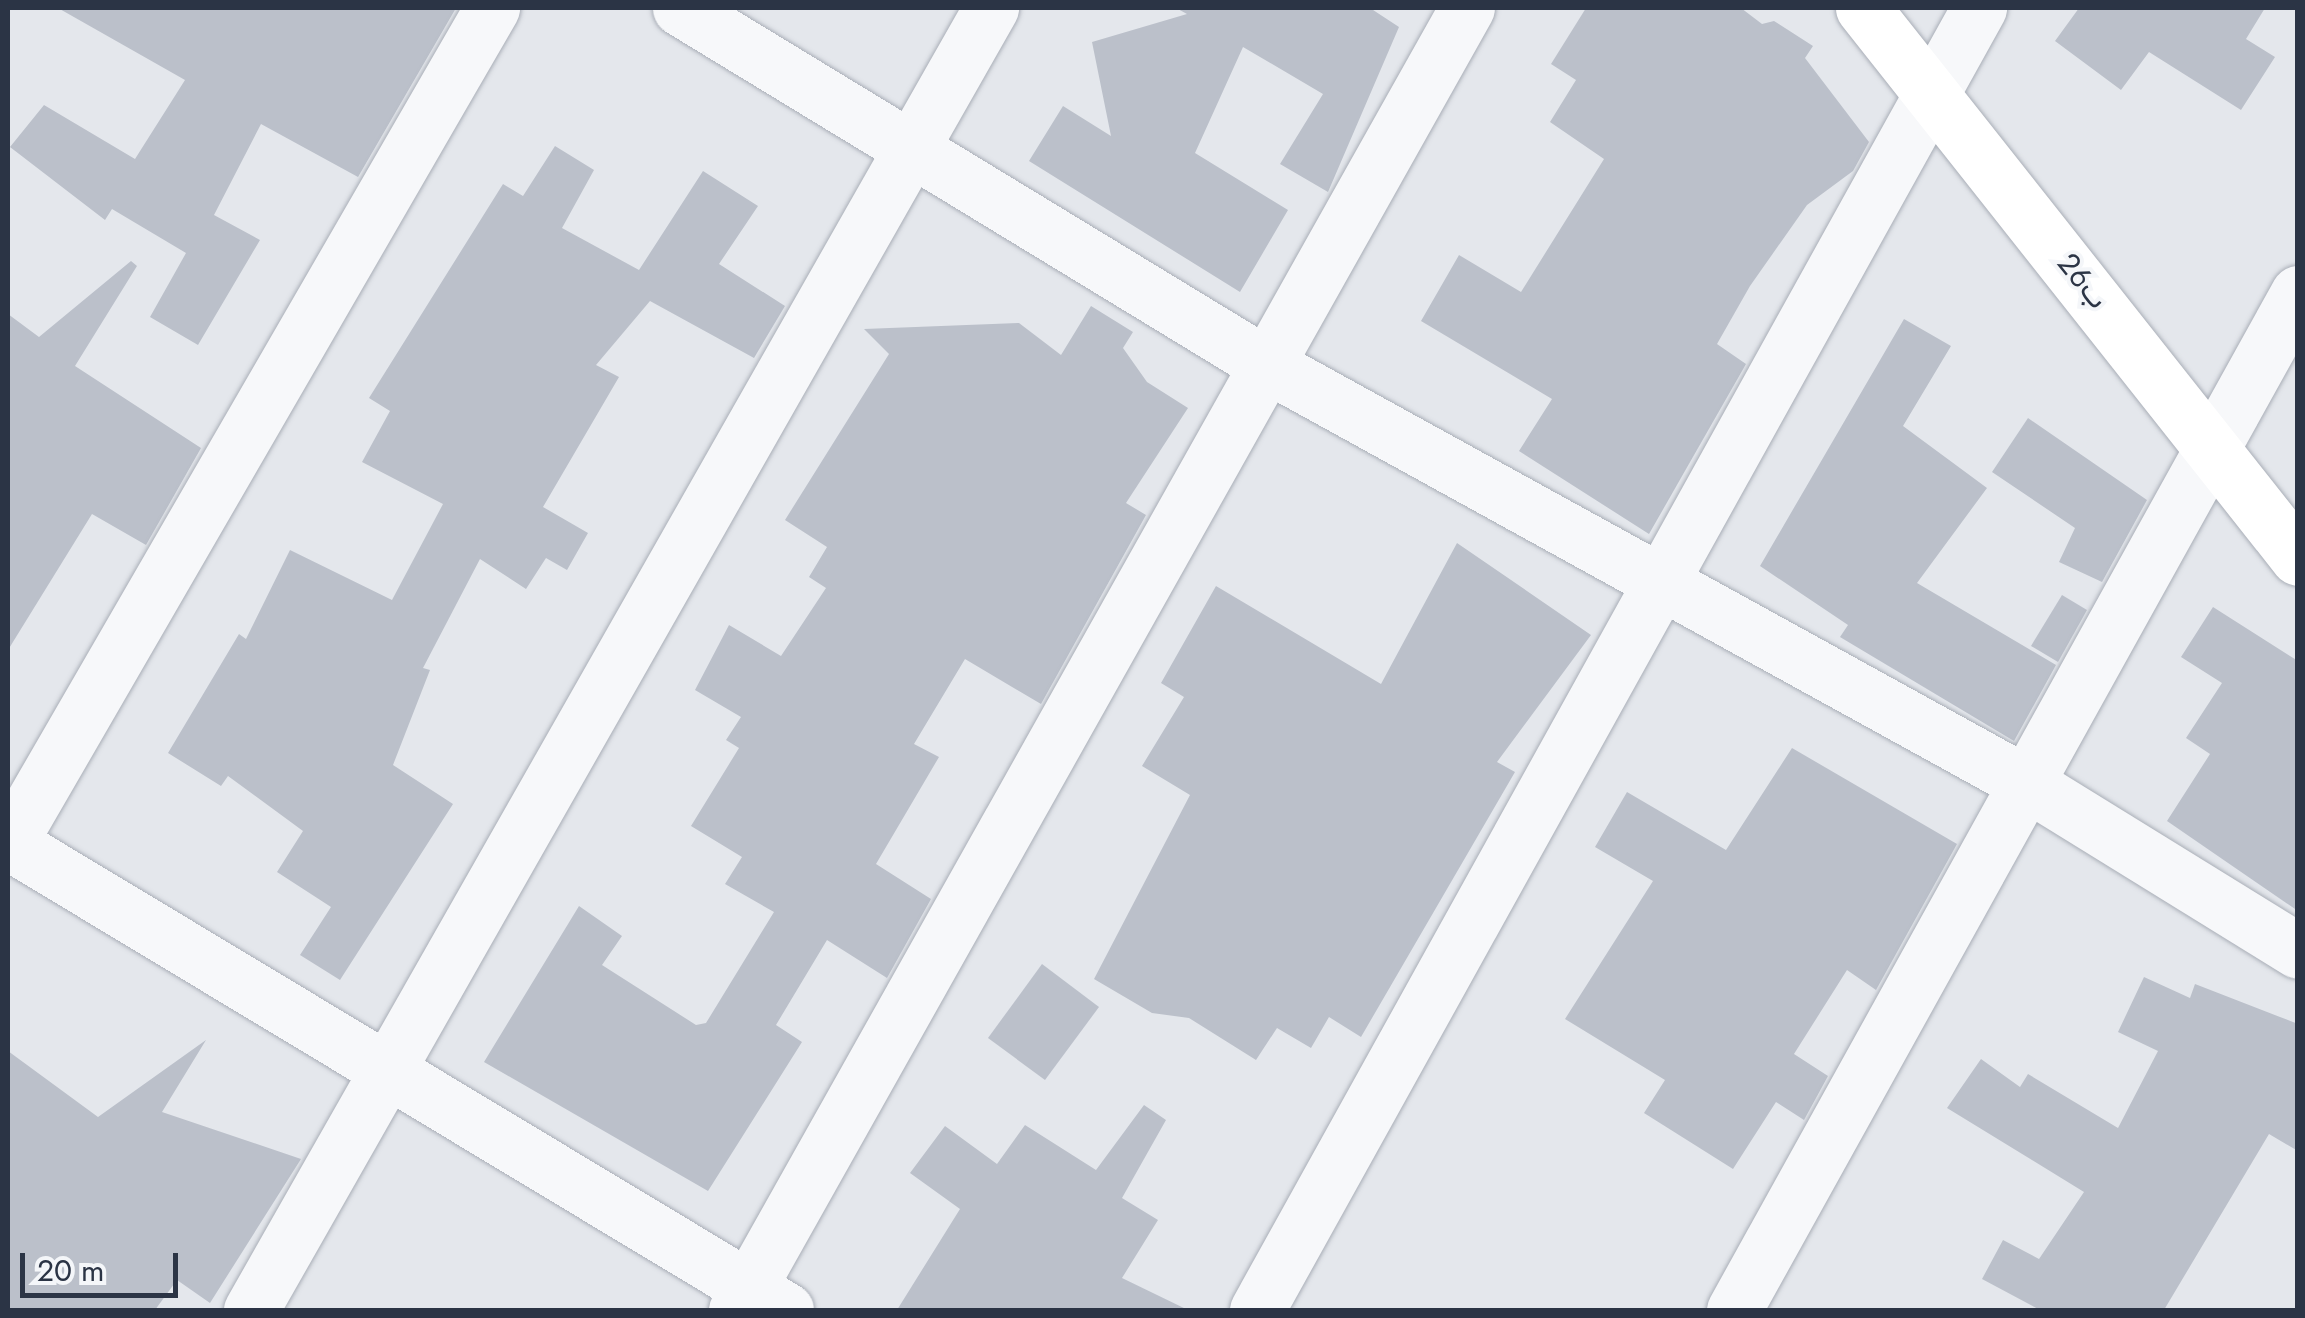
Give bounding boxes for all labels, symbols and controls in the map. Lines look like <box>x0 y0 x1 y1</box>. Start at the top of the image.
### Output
street label: 26ب <box>2050 246 2116 316</box>
scale bar <box>25 1233 182 1295</box>
text: 20 m <box>37 1249 104 1292</box>

